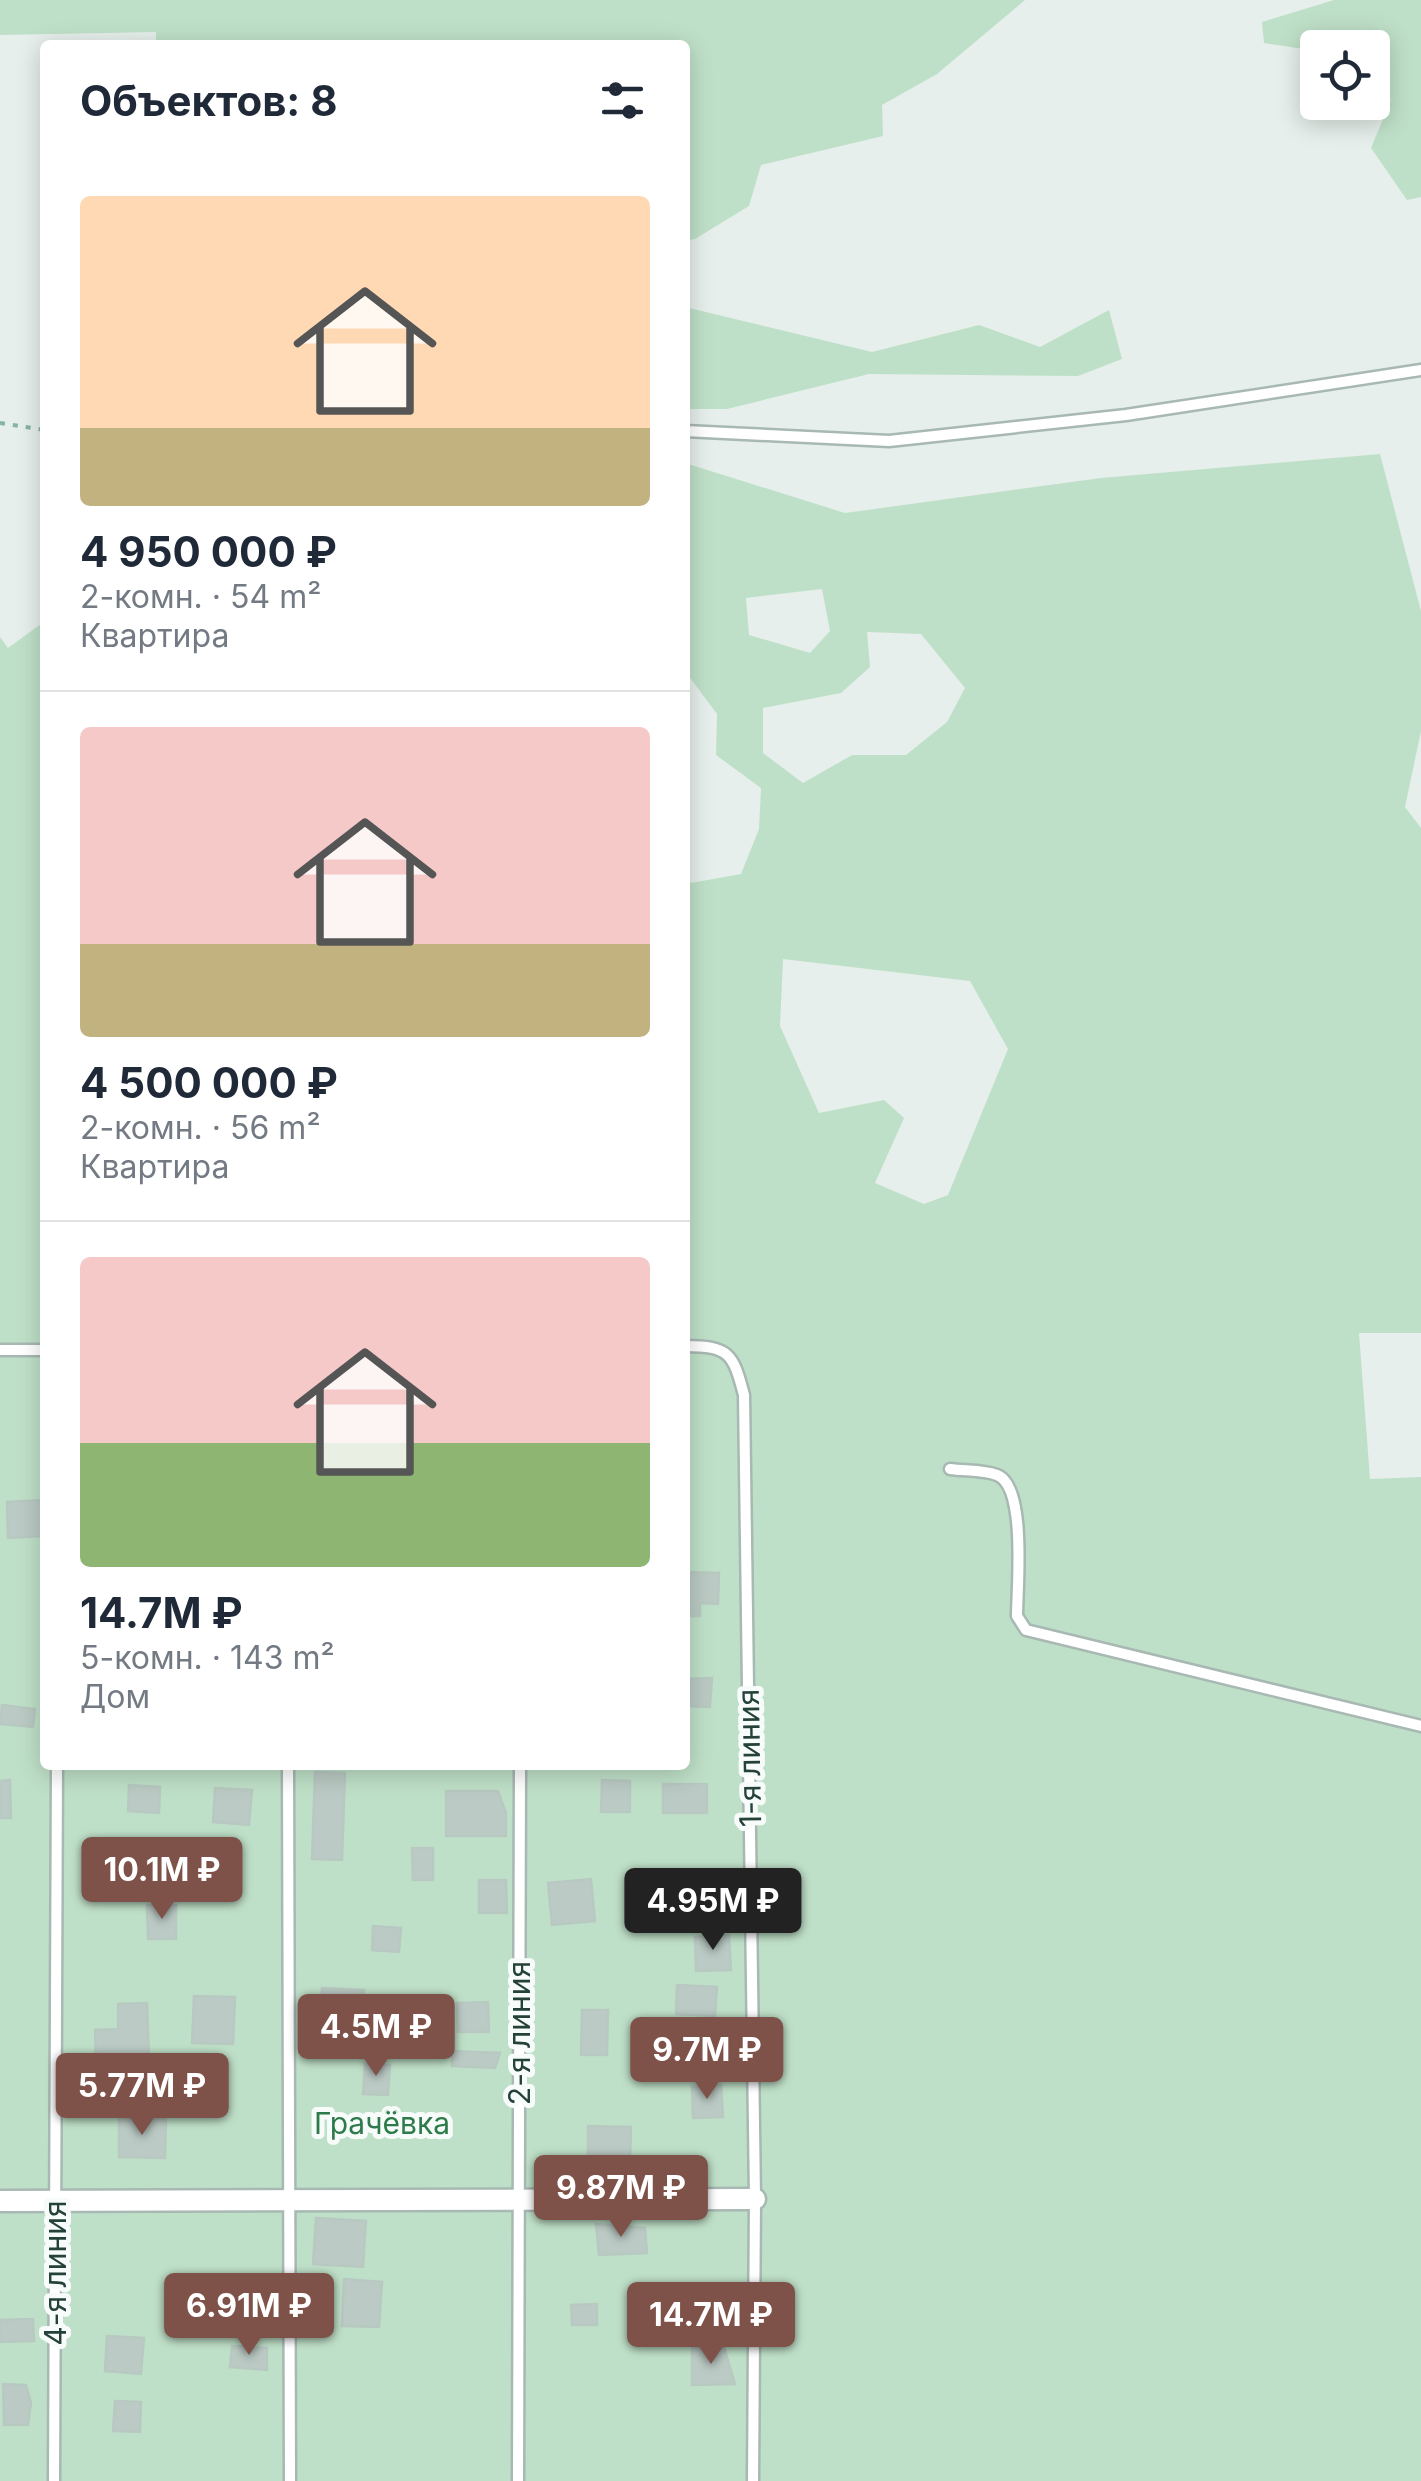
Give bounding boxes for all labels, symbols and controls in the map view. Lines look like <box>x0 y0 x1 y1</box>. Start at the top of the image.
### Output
map controls <box>1300 30 1390 120</box>
button: locate <box>1300 30 1390 120</box>
icon: filters <box>595 73 650 128</box>
text: Объектов: 8 <box>80 75 338 126</box>
icon: home <box>275 261 455 441</box>
text: 4 950 000 ₽ <box>80 526 337 577</box>
text: 2-комн. · 54 m² <box>80 577 321 616</box>
text: Квартира <box>80 616 229 655</box>
icon: home <box>275 792 455 972</box>
text: 4 500 000 ₽ <box>80 1057 338 1108</box>
text: 2-комн. · 56 m² <box>80 1108 321 1147</box>
text: Квартира <box>80 1147 229 1186</box>
icon: home <box>275 1322 455 1502</box>
text: 14.7M ₽ <box>80 1587 243 1638</box>
text: 5-комн. · 143 m² <box>80 1638 335 1677</box>
text: Дом <box>80 1677 150 1716</box>
street label: 1-я линия <box>730 1689 768 1827</box>
pin: 10.1M ₽ <box>70 1837 254 1922</box>
text: 10.1M ₽ <box>103 1850 221 1889</box>
pin: 4.95M ₽ <box>621 1868 805 1953</box>
text: 4.95M ₽ <box>646 1881 780 1920</box>
street label: 2-я линия <box>501 1961 537 2105</box>
pin: 4.5M ₽ <box>295 1994 457 2079</box>
text: 4.5M ₽ <box>320 2007 432 2046</box>
pin: 9.7M ₽ <box>626 2017 788 2102</box>
text: 9.7M ₽ <box>652 2030 762 2069</box>
pin: 5.77M ₽ <box>50 2053 234 2138</box>
text: 5.77M ₽ <box>78 2066 206 2105</box>
park label: Грачёвка <box>314 2105 450 2141</box>
pin: 9.87M ₽ <box>529 2155 713 2240</box>
text: 9.87M ₽ <box>556 2168 686 2207</box>
street label: 4-я линия <box>37 2200 73 2346</box>
pin: 6.91M ₽ <box>157 2273 341 2358</box>
pin: 14.7M ₽ <box>619 2282 803 2367</box>
text: 6.91M ₽ <box>186 2286 312 2325</box>
text: 14.7M ₽ <box>649 2295 773 2334</box>

